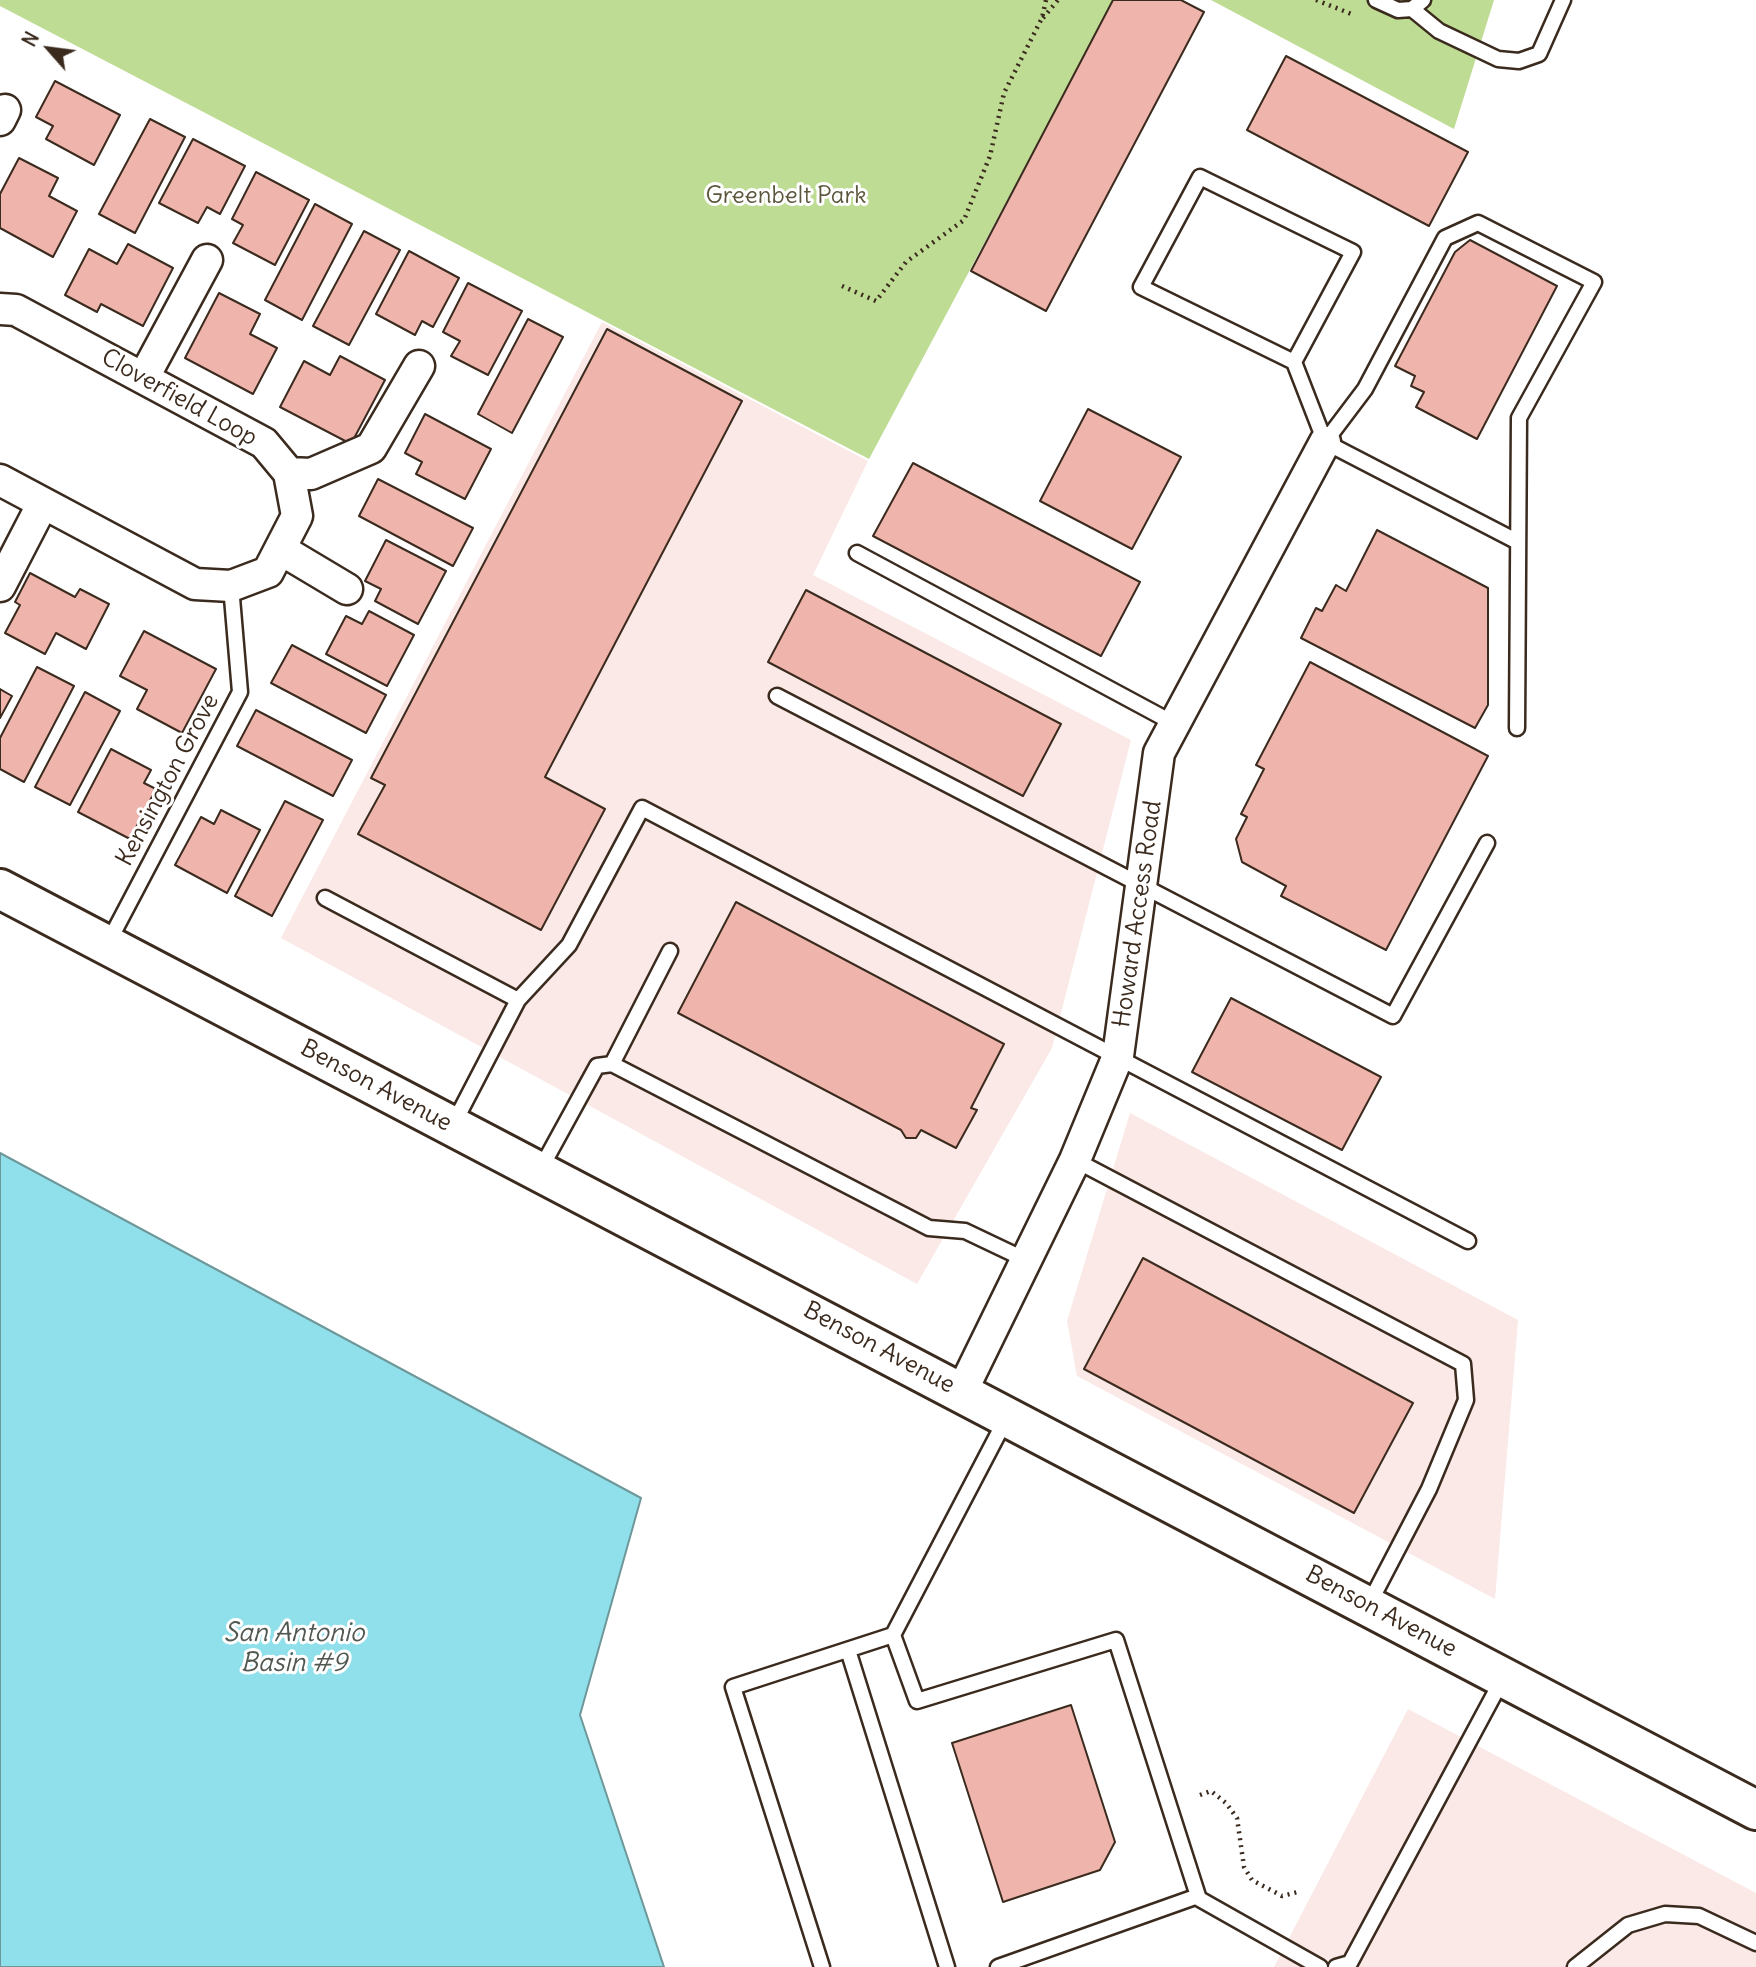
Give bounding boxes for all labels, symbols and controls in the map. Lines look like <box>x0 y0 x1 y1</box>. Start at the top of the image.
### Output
north arrow <box>14 14 84 84</box>
text: N <box>17 28 44 51</box>
park label: Greenbelt Park <box>705 182 867 210</box>
street label: Cloverfield Loop <box>96 343 262 453</box>
street label: Kensington Grove <box>110 689 226 871</box>
street label: Howard Access Road <box>1108 799 1168 1029</box>
street label: Benson Avenue <box>296 1034 456 1138</box>
street label: Benson Avenue <box>799 1296 959 1400</box>
street label: Benson Avenue <box>1301 1560 1461 1664</box>
water label: San Antonio Basin #9 <box>224 1618 364 1680</box>

